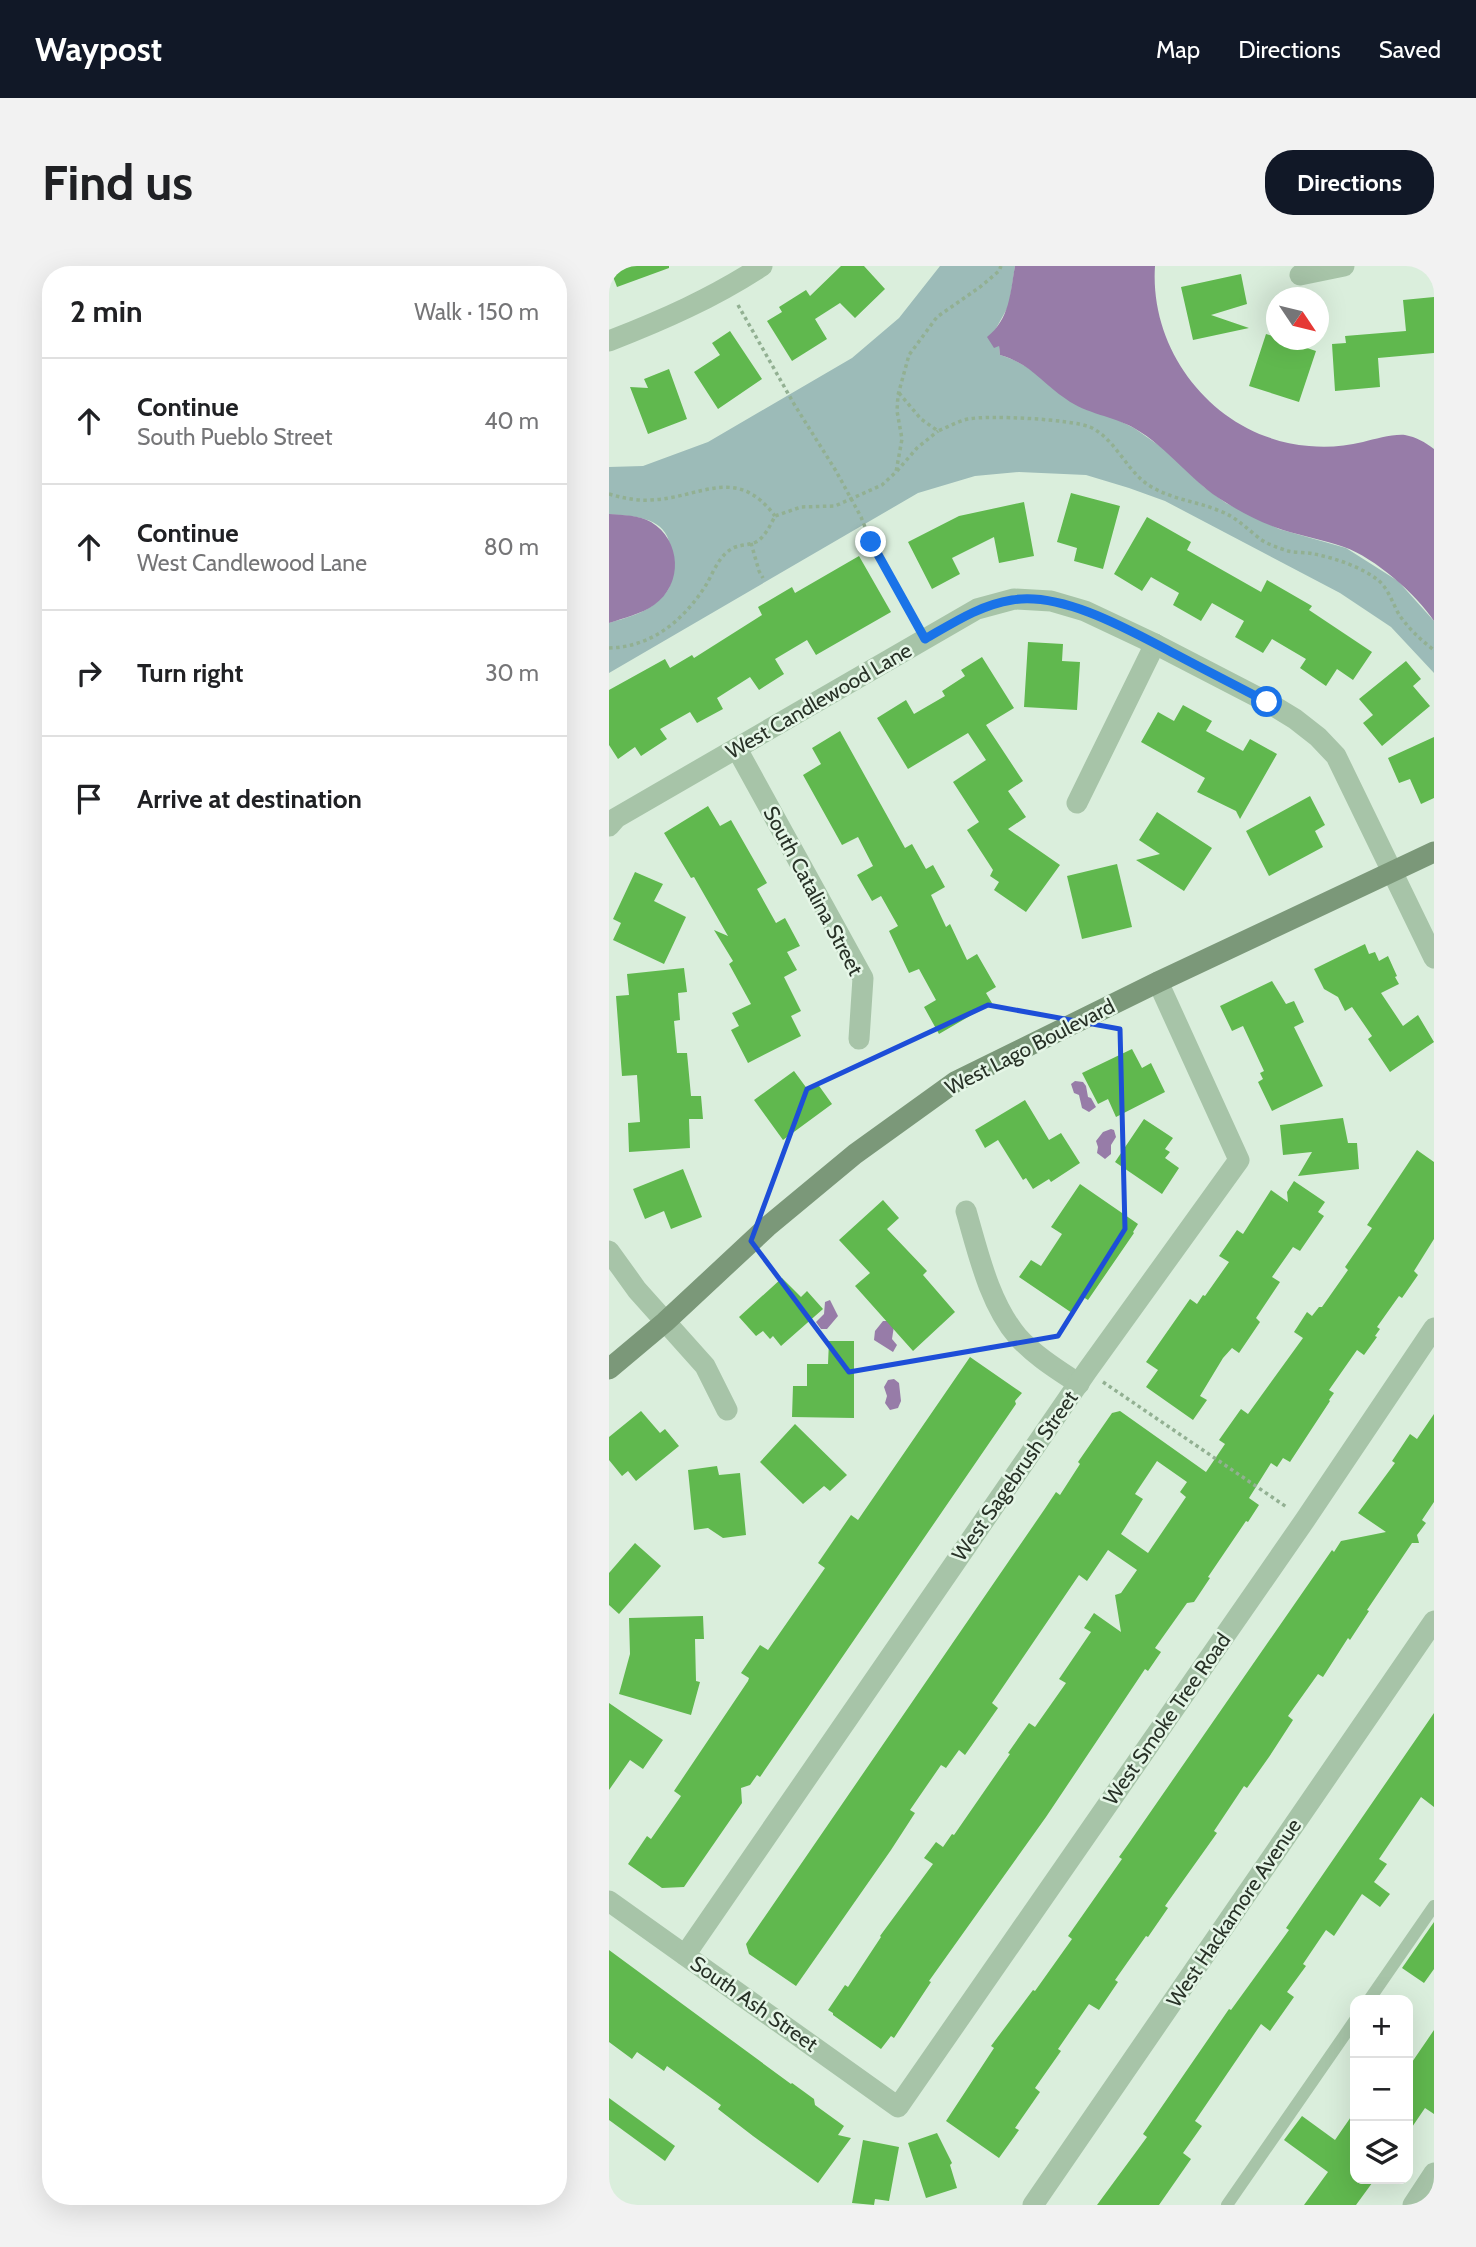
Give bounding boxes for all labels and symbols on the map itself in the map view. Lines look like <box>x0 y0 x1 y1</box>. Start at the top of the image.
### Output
north arrow <box>1266 287 1329 350</box>
route end <box>855 526 886 557</box>
street label: West Candlewood Lane <box>722 637 916 764</box>
route start <box>1251 686 1282 717</box>
street label: South Catalina Street <box>758 802 869 980</box>
street label: West Lago Boulevard <box>941 993 1119 1100</box>
street label: West Sagebrush Street <box>946 1386 1083 1566</box>
street label: West Smoke Tree Road <box>1098 1628 1235 1810</box>
street label: West Hackamore Avenue <box>1161 1813 1306 2012</box>
street label: South Ash Street <box>686 1950 823 2057</box>

